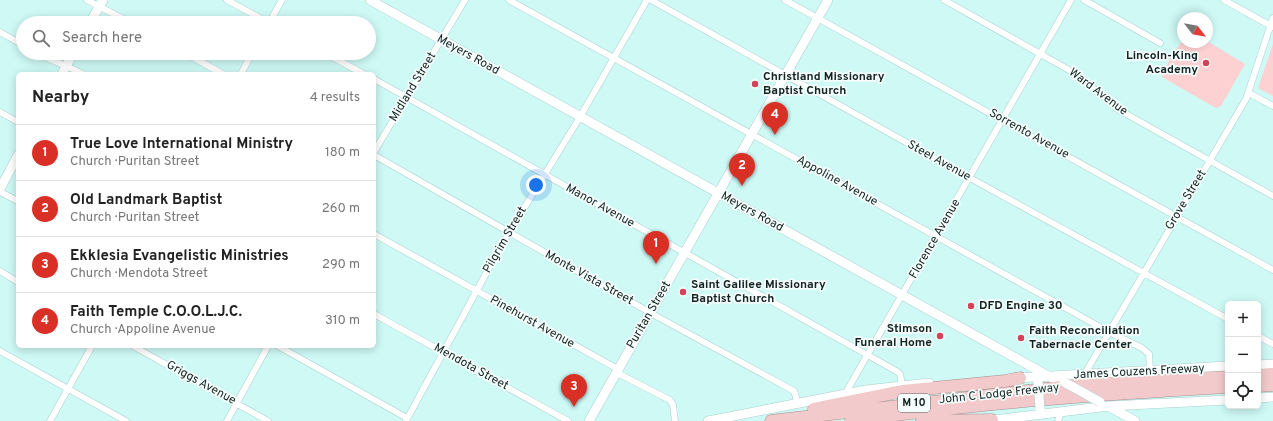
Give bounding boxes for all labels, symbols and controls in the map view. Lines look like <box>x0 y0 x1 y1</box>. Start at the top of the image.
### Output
north arrow <box>1177 12 1213 48</box>
search box <box>16 16 376 60</box>
icon: search <box>30 27 52 49</box>
text: Search here <box>62 29 142 48</box>
street label: Meyers Road <box>434 31 502 79</box>
place label: Lincoln-King Academy <box>1126 48 1198 78</box>
street label: Midland Street <box>386 49 440 125</box>
marker: Lincoln-King Academy <box>1201 58 1211 68</box>
street label: Ward Avenue <box>1065 65 1131 119</box>
place label: Christland Missionary Baptist Church <box>763 69 885 99</box>
marker: Christland Missionary Baptist Church <box>750 79 760 89</box>
text: Nearby <box>32 87 89 109</box>
text: 4 results <box>310 90 360 106</box>
pin: 4 <box>762 102 788 135</box>
street label: Sorrento Avenue <box>986 105 1072 163</box>
text: True Love International Ministry <box>70 135 293 154</box>
street label: Steel Avenue <box>904 137 974 185</box>
text: 1 <box>42 145 48 161</box>
text: 180 m <box>325 145 360 161</box>
street label: Appoline Avenue <box>794 152 880 210</box>
pin: 2 <box>729 153 755 186</box>
text: Church · Puritan Street <box>70 154 199 170</box>
street label: Grove Street <box>1162 167 1210 233</box>
your location <box>526 175 546 195</box>
street label: Manor Avenue <box>563 180 637 232</box>
street label: Meyers Road <box>718 188 786 236</box>
text: Old Landmark Baptist <box>70 191 222 210</box>
street label: Florence Avenue <box>906 196 964 282</box>
text: 2 <box>41 201 49 217</box>
text: 260 m <box>322 201 360 217</box>
street label: Pilgrim Street <box>480 204 530 276</box>
text: Church · Puritan Street <box>70 210 199 226</box>
pin: 1 <box>643 231 669 264</box>
text: Ekklesia Evangelistic Ministries <box>70 247 289 266</box>
street label: Monte Vista Street <box>542 247 636 309</box>
text: 3 <box>41 257 49 273</box>
text: 290 m <box>322 257 360 273</box>
text: Church · Mendota Street <box>70 266 208 282</box>
place label: Saint Galilee Missionary Baptist Church <box>691 277 826 307</box>
street label: Puritan Street <box>623 278 675 352</box>
marker: Saint Galilee Missionary Baptist Church <box>678 287 688 297</box>
street label: Pinehurst Avenue <box>487 292 577 352</box>
place label: DFD Engine 30 <box>979 298 1063 314</box>
marker: DFD Engine 30 <box>966 301 976 311</box>
map controls <box>1225 301 1261 409</box>
button: + <box>1225 301 1261 337</box>
text: Faith Temple C.O.O.L.J.C. <box>70 303 242 322</box>
text: 4 <box>41 313 49 329</box>
text: 310 m <box>325 313 360 329</box>
place label: Stimson Funeral Home <box>855 321 932 351</box>
text: Church · Appoline Avenue <box>70 322 215 338</box>
place label: Faith Reconciliation Tabernacle Center <box>1029 323 1140 353</box>
marker: Stimson Funeral Home <box>935 331 945 341</box>
marker: Faith Reconciliation Tabernacle Center <box>1016 333 1026 343</box>
button: − <box>1225 337 1261 373</box>
street label: Mendota Street <box>431 340 511 394</box>
street label: Griggs Avenue <box>163 357 239 409</box>
street label: James Couzens Freeway <box>1073 361 1205 383</box>
button: locate <box>1225 373 1261 409</box>
pin: 3 <box>561 374 587 407</box>
street label: John C Lodge Freeway <box>938 380 1060 408</box>
road number: M 10 <box>898 394 930 412</box>

